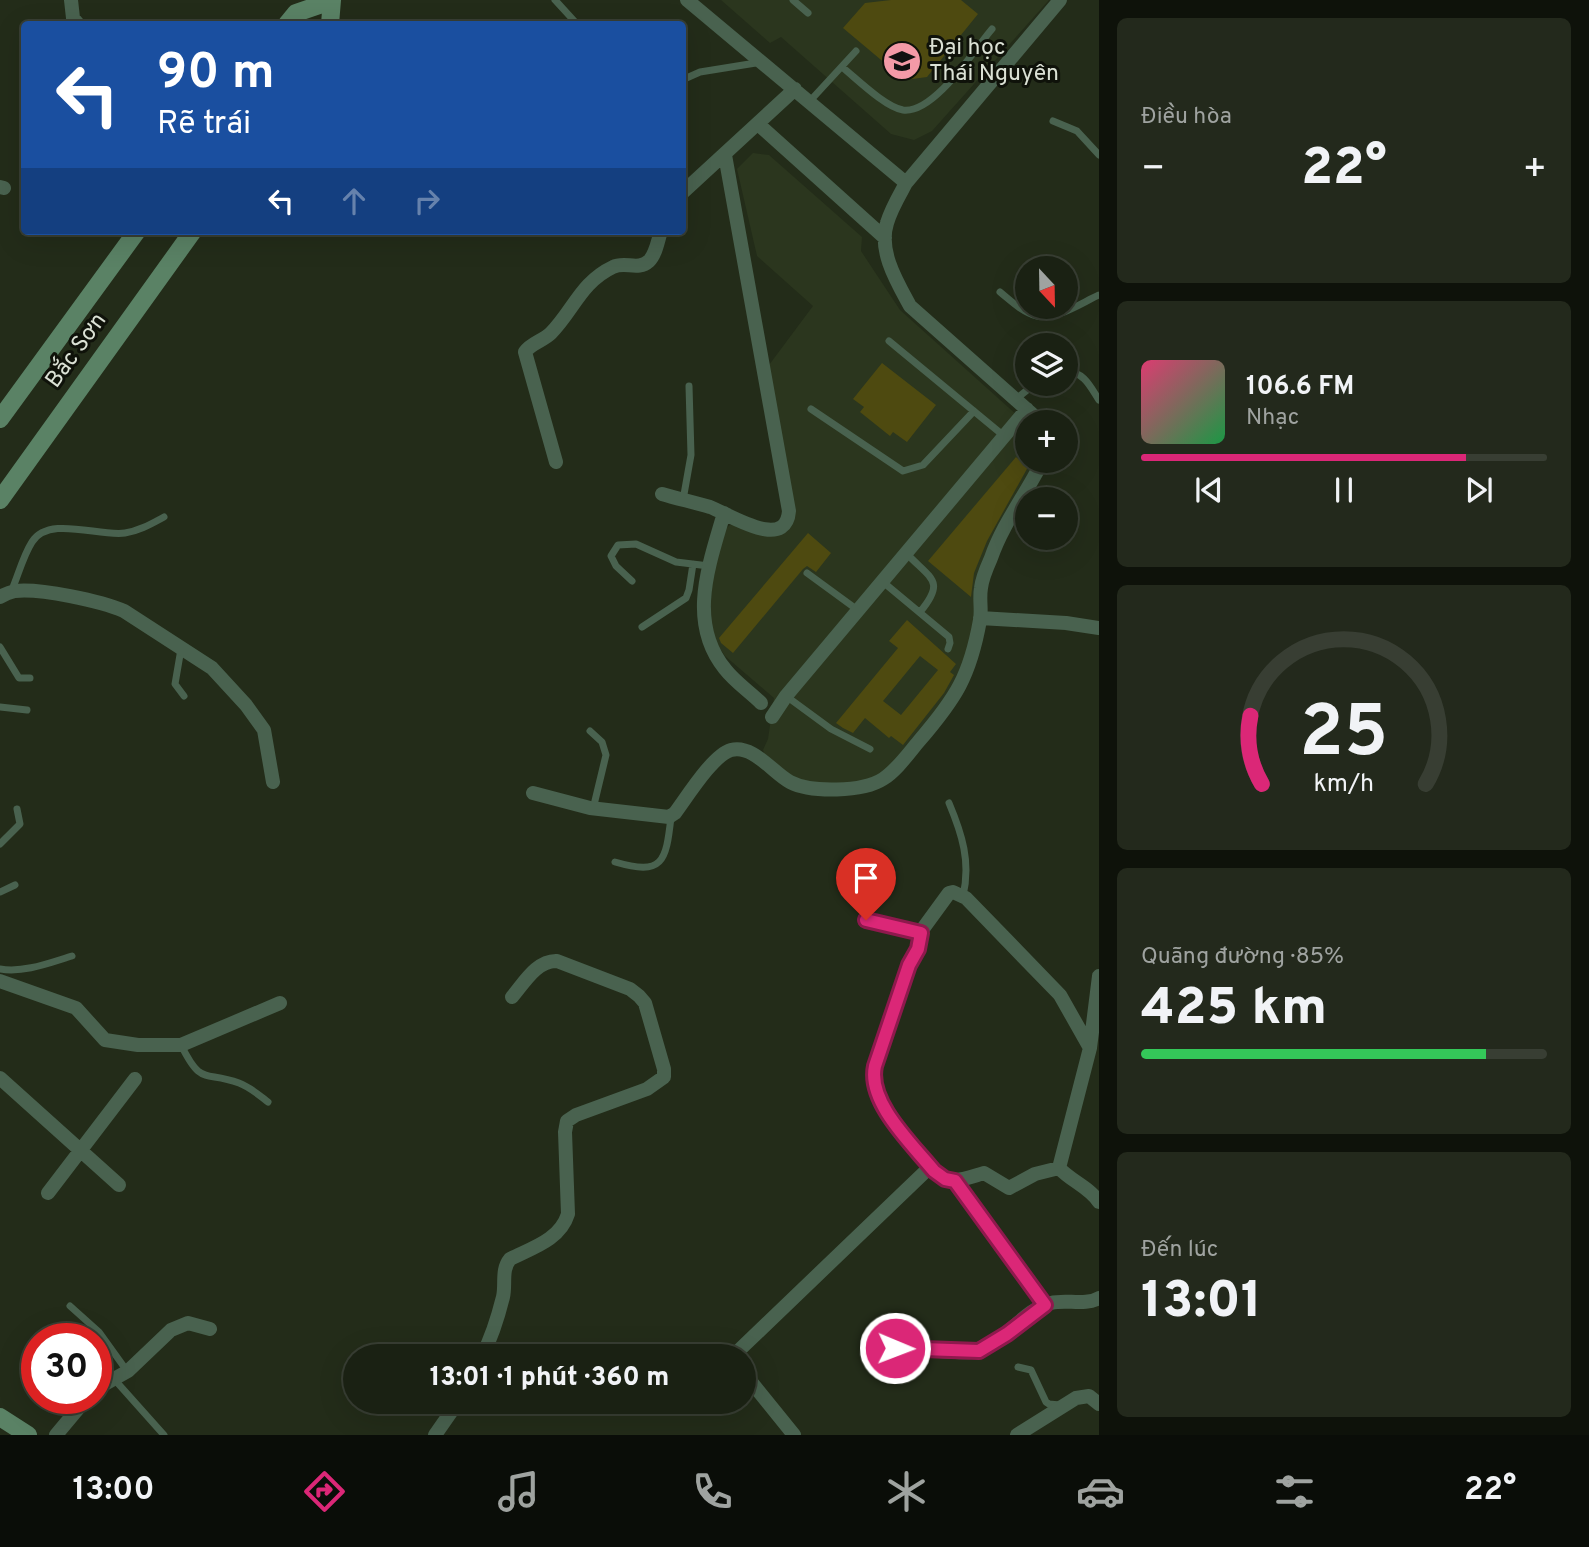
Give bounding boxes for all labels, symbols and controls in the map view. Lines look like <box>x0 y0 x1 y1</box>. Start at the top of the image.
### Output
place label: Đại học Thái Nguyên <box>929 34 1059 89</box>
school or university icon: Đại học Thái Nguyên <box>881 40 923 82</box>
text: 90 m <box>157 44 275 106</box>
icon: left <box>42 49 133 140</box>
text: Điều hòa <box>1141 103 1232 132</box>
text: Rẽ trái <box>157 105 251 145</box>
text: 22° <box>1301 137 1387 203</box>
text: − <box>1141 146 1166 195</box>
text: + <box>1522 146 1547 195</box>
icon: left <box>262 182 300 220</box>
icon: ahead <box>335 182 373 220</box>
icon: right <box>408 182 446 220</box>
north arrow <box>1015 256 1078 318</box>
map controls <box>1015 256 1078 550</box>
street label: Bắc Sơn <box>38 307 114 394</box>
button: layers <box>1015 333 1078 396</box>
text: 106.6 FM <box>1246 371 1354 404</box>
text: Nhạc <box>1246 404 1299 433</box>
button: + <box>1015 410 1078 473</box>
icon: previous <box>1190 471 1228 509</box>
icon: pause <box>1325 471 1363 509</box>
icon: next <box>1460 471 1498 509</box>
button: − <box>1015 487 1078 550</box>
text: 25 <box>1300 690 1389 782</box>
text: km/h <box>1314 768 1374 800</box>
pin <box>836 848 896 920</box>
icon: arrive <box>847 859 885 897</box>
text: Quãng đường · 85% <box>1141 943 1344 972</box>
text: 425 km <box>1141 977 1327 1043</box>
text: Đến lúc <box>1141 1236 1218 1265</box>
text: 13:01 <box>1141 1270 1262 1336</box>
position arrow <box>858 1311 932 1385</box>
speed limit sign: 30 <box>21 1323 112 1414</box>
text: 13:01 · 1 phút · 360 m <box>430 1362 669 1395</box>
icon: directions <box>300 1467 349 1516</box>
icon: music <box>494 1467 543 1516</box>
icon: phone <box>688 1467 737 1516</box>
icon: climate <box>882 1467 931 1516</box>
icon: car <box>1076 1467 1125 1516</box>
icon: filters <box>1270 1467 1319 1516</box>
text: 13:00 <box>73 1471 155 1511</box>
text: 22° <box>1464 1471 1516 1511</box>

